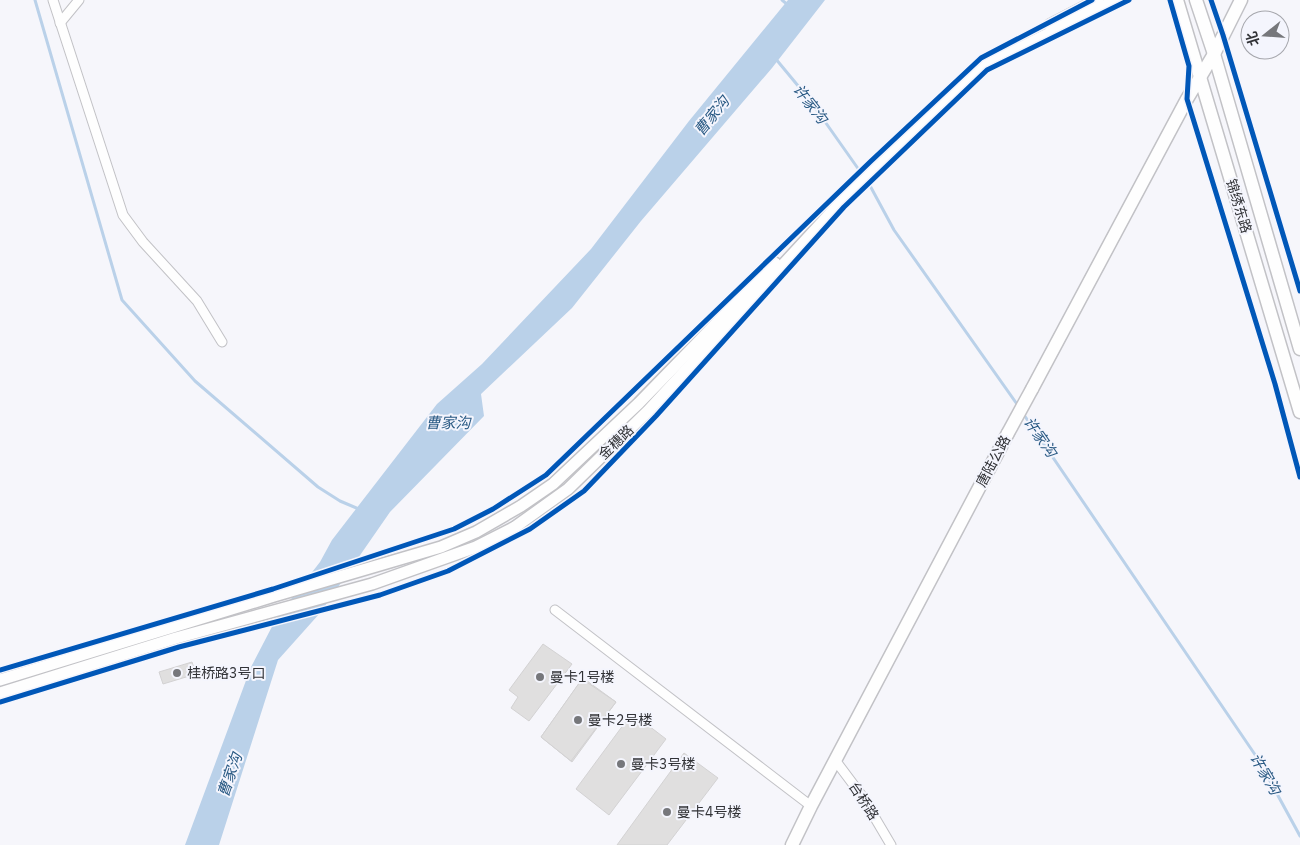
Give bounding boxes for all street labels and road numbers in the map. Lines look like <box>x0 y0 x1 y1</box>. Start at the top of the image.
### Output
street label: 锦绣东路 <box>1222 177 1256 235</box>
street label: 金穗路 <box>595 421 637 463</box>
street label: 唐陆公路 <box>972 432 1014 490</box>
street label: 台桥路 <box>845 778 883 824</box>

